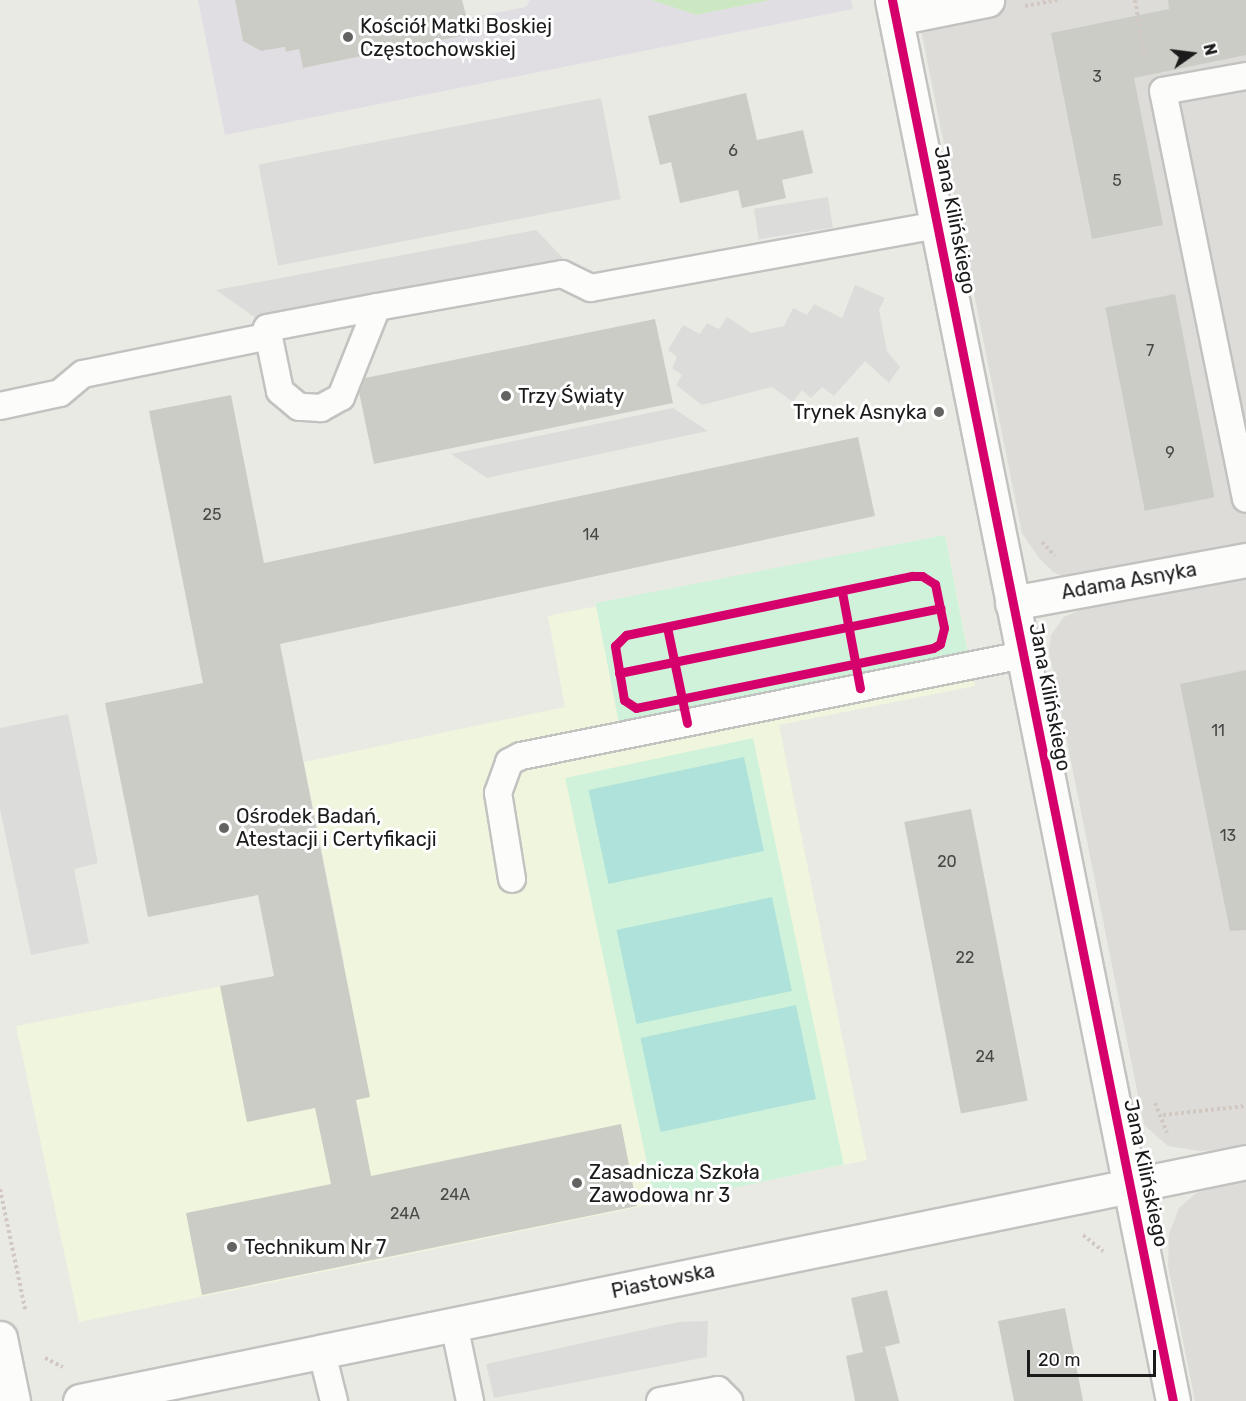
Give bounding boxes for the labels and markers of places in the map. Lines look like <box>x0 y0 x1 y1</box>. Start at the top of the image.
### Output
place label: Kościół Matki Boskiej Częstochowskiej <box>360 14 552 61</box>
marker: Kościół Matki Boskiej Częstochowskiej <box>341 30 355 44</box>
place label: Trzy Światy <box>518 384 625 408</box>
marker: Trzy Światy <box>499 389 513 403</box>
place label: Trynek Asnyka <box>792 400 927 424</box>
marker: Trynek Asnyka <box>932 405 946 419</box>
place label: Ośrodek Badań, Atestacji i Certyfikacji <box>236 804 437 851</box>
marker: Ośrodek Badań, Atestacji i Certyfikacji <box>217 821 231 835</box>
place label: Zasadnicza Szkoła Zawodowa nr 3 <box>589 1160 760 1207</box>
marker: Zasadnicza Szkoła Zawodowa nr 3 <box>570 1176 584 1190</box>
place label: Technikum Nr 7 <box>244 1235 387 1259</box>
marker: Technikum Nr 7 <box>225 1240 239 1254</box>

